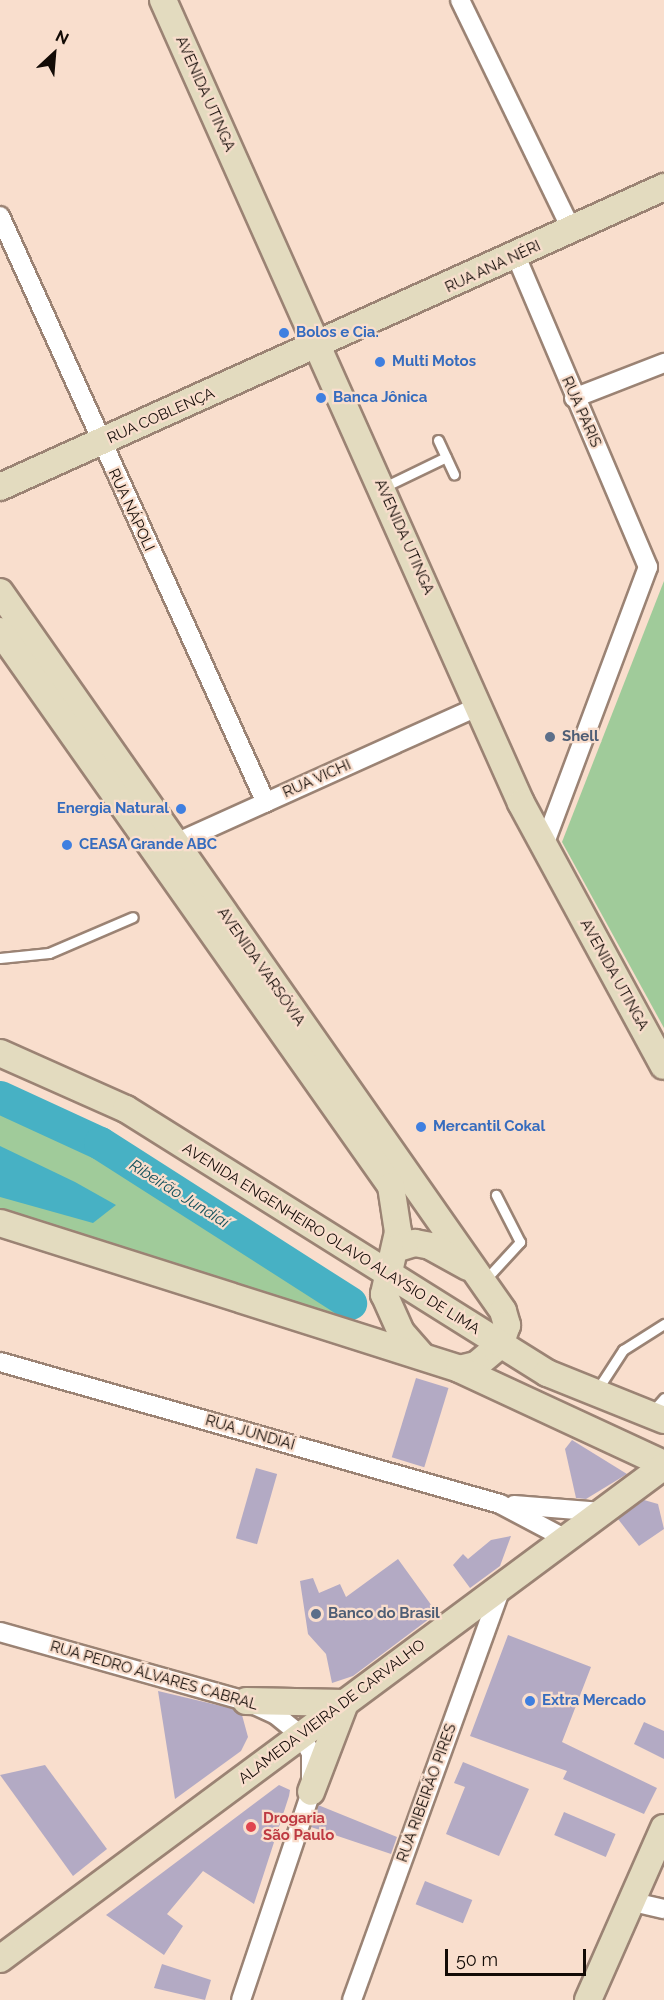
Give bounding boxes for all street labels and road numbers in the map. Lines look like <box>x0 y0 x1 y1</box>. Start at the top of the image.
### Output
street label: AVENIDA UTINGA <box>171 33 239 155</box>
street label: RUA ANA NÉRI <box>442 237 544 297</box>
street label: RUA PARIS <box>557 374 605 450</box>
street label: RUA COBLENÇA <box>104 384 218 448</box>
street label: RUA NÁPOLI <box>104 466 158 554</box>
street label: AVENIDA UTINGA <box>370 476 438 598</box>
street label: RUA VICHI <box>280 756 354 802</box>
street label: AVENIDA VARSÓVIA <box>213 904 309 1030</box>
street label: AVENIDA UTINGA <box>576 916 652 1034</box>
street label: AVENIDA ENGENHEIRO OLAVO ALAYSIO DE LIMA <box>179 1139 483 1339</box>
street label: RUA JUNDIAÍ <box>203 1412 297 1454</box>
street label: ALAMEDA VIEIRA DE CARVALHO <box>235 1636 429 1788</box>
street label: RUA PEDRO ÁLVARES CABRAL <box>48 1638 260 1714</box>
street label: RUA RIBEIRÃO PIRES <box>393 1721 461 1865</box>

